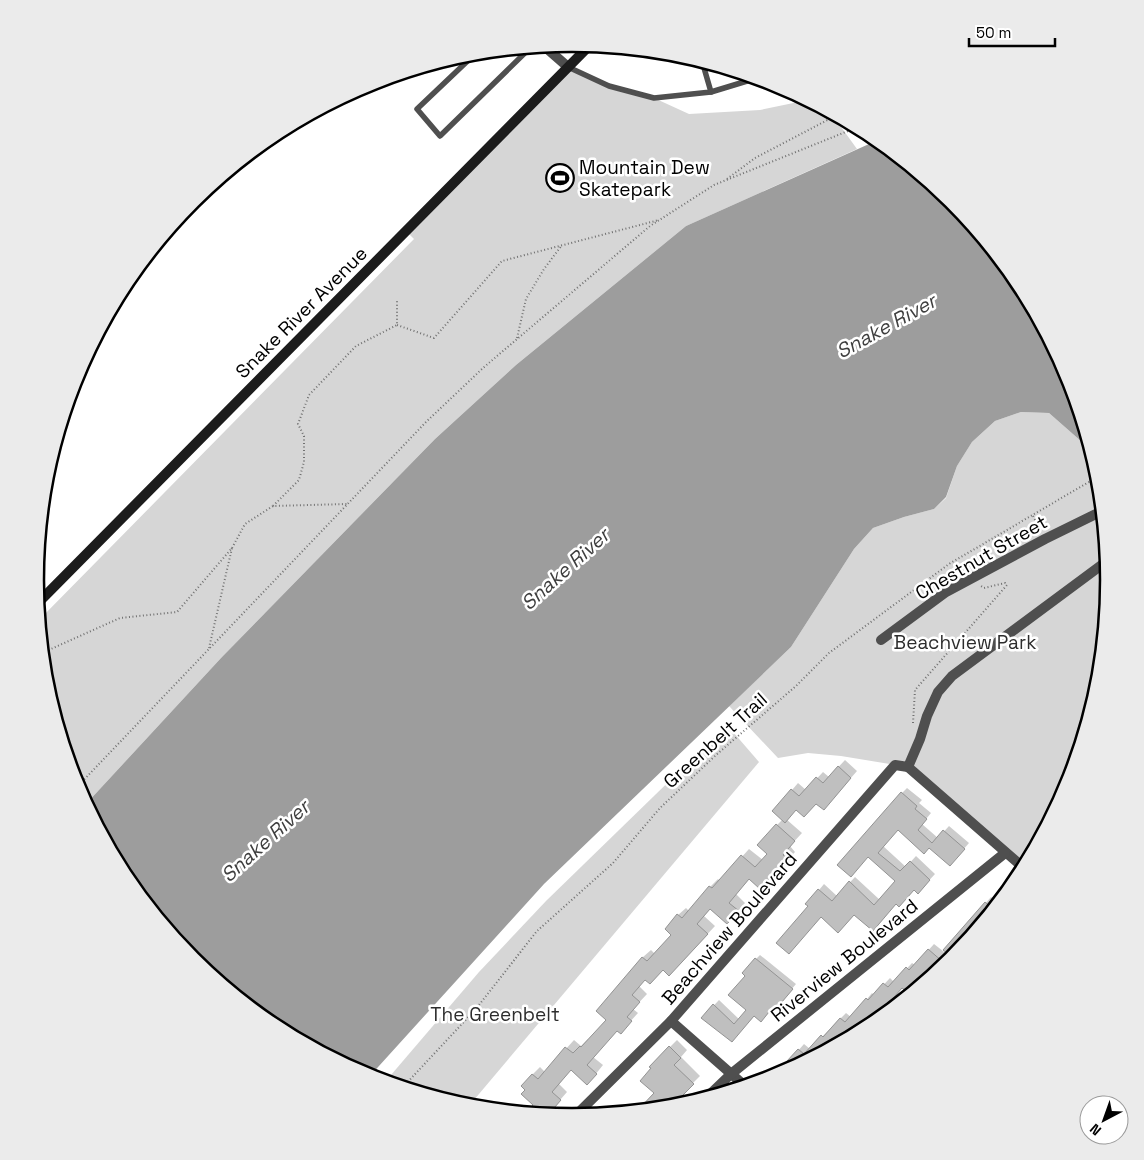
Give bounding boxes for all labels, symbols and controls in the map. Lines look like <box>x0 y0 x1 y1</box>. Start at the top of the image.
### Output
scale bar <box>969 15 1055 47</box>
text: 50 m <box>976 23 1011 42</box>
place label: Mountain Dew Skatepark <box>579 155 710 202</box>
sports icon: Mountain Dew Skatepark <box>545 163 575 193</box>
street label: Snake River Avenue <box>230 241 373 384</box>
water label: Snake River <box>831 287 943 364</box>
street label: Chestnut Street <box>911 509 1052 605</box>
water label: Snake River <box>515 521 617 616</box>
park label: Beachview Park <box>894 630 1036 655</box>
street label: Greenbelt Trail <box>658 687 773 794</box>
water label: Snake River <box>215 793 317 888</box>
street label: Beachview Boulevard <box>656 847 803 1010</box>
street label: Riverview Boulevard <box>766 893 923 1027</box>
park label: The Greenbelt <box>430 1002 560 1027</box>
north arrow <box>1079 1095 1129 1145</box>
text: N <box>1086 1120 1105 1140</box>

